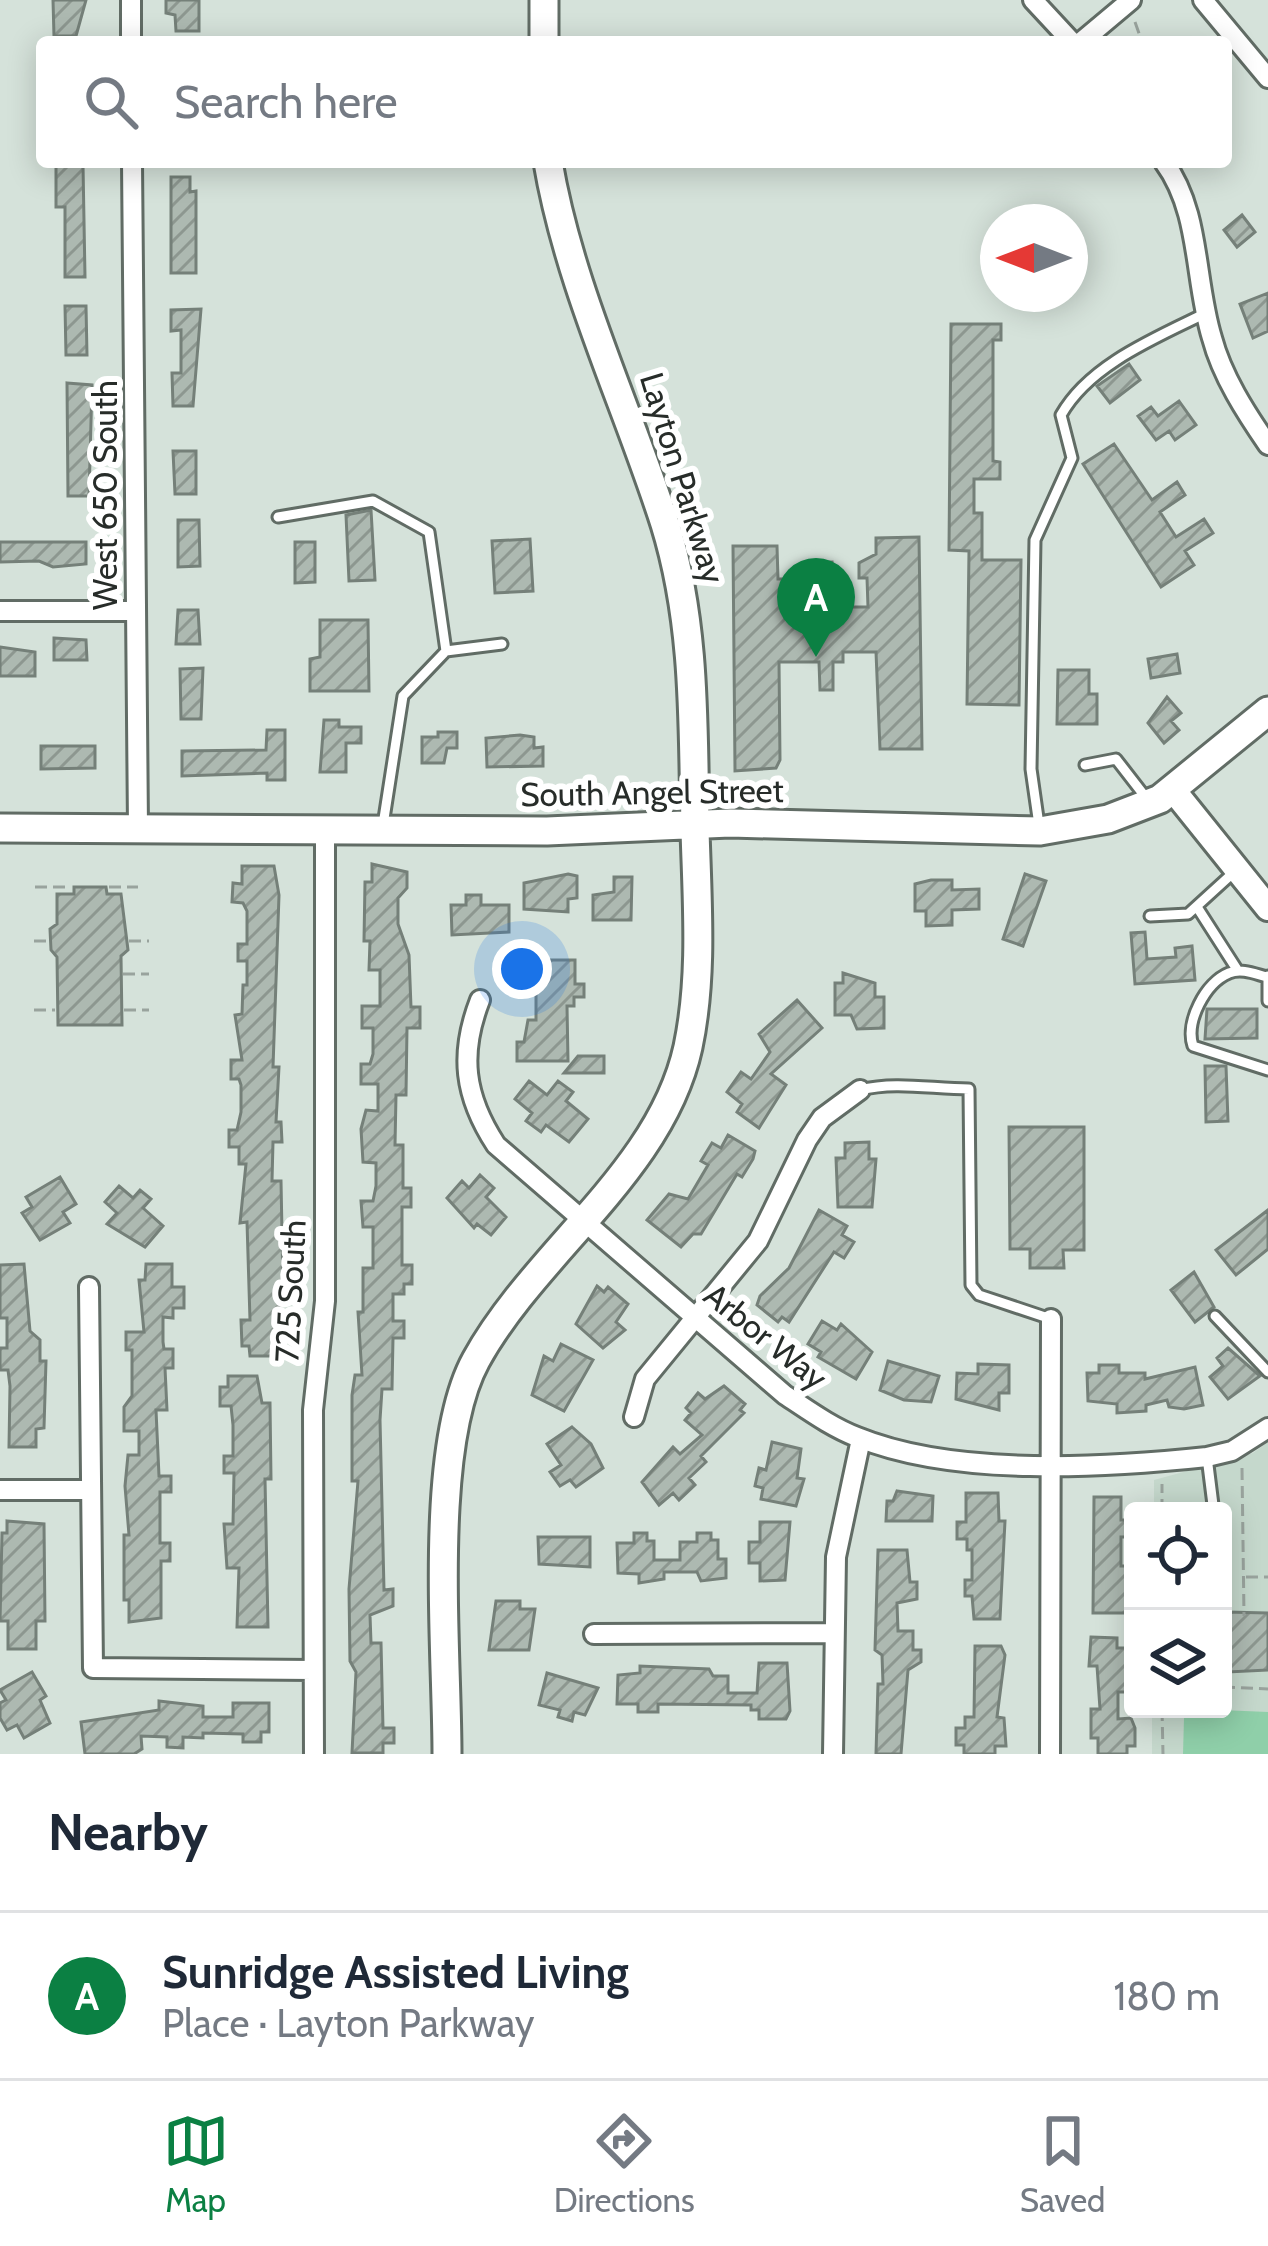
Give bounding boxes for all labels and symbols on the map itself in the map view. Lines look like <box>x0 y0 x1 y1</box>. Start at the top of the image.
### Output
north arrow <box>980 204 1088 312</box>
street label: Layton Parkway <box>632 368 734 589</box>
street label: West 650 South <box>85 380 125 610</box>
pin: A <box>777 558 855 657</box>
street label: South Angel Street <box>520 770 784 814</box>
your location <box>492 939 552 999</box>
street label: 725 South <box>266 1219 314 1363</box>
street label: Arbor Way <box>696 1274 836 1398</box>

